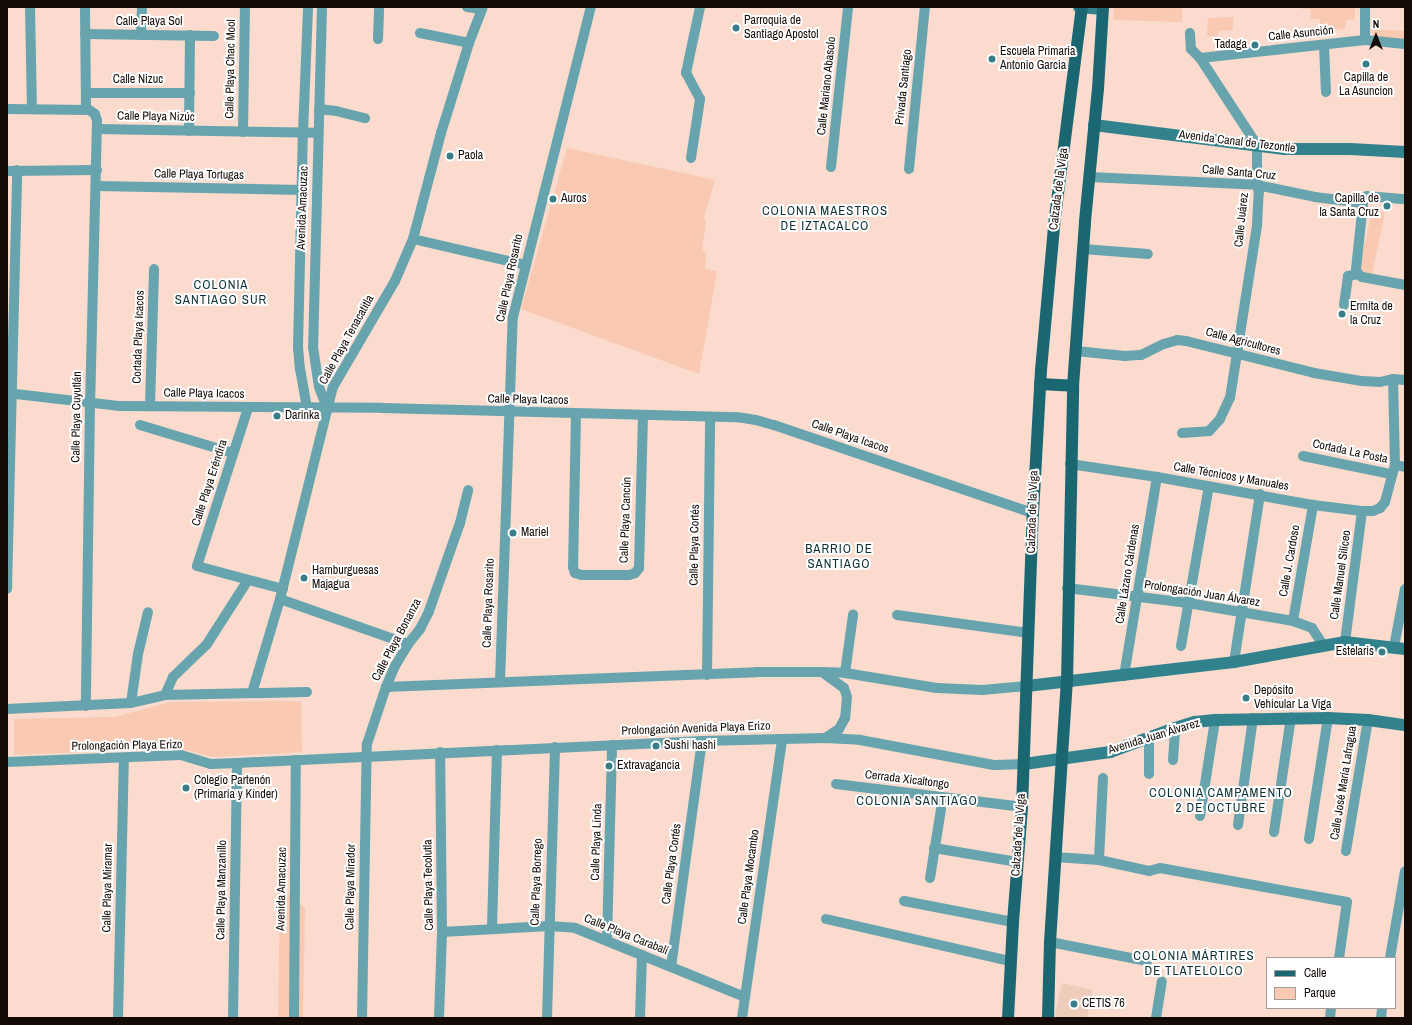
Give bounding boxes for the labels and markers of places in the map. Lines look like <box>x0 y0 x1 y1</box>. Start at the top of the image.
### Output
place label: Parroquia de Santiago Apostol <box>744 14 819 42</box>
marker: Parroquia de Santiago Apostol <box>731 23 741 33</box>
place label: Tadaga <box>1215 38 1247 52</box>
marker: Tadaga <box>1250 40 1260 50</box>
place label: Escuela Primaria Antonio Garcia <box>1000 45 1075 73</box>
marker: Escuela Primaria Antonio Garcia <box>987 54 997 64</box>
marker: Capilla de La Asuncion <box>1361 59 1371 69</box>
place label: Capilla de La Asuncion <box>1339 71 1393 99</box>
place label: Paola <box>458 149 483 163</box>
marker: Paola <box>445 151 455 161</box>
place label: Auros <box>561 192 587 206</box>
place label: Capilla de la Santa Cruz <box>1319 192 1379 220</box>
marker: Auros <box>548 194 558 204</box>
marker: Capilla de la Santa Cruz <box>1382 201 1392 211</box>
place label: Ermita de la Cruz <box>1350 300 1393 328</box>
marker: Ermita de la Cruz <box>1337 309 1347 319</box>
place label: Darinka <box>285 409 319 423</box>
marker: Darinka <box>272 411 282 421</box>
place label: Mariel <box>521 526 548 540</box>
marker: Mariel <box>508 528 518 538</box>
place label: Hamburguesas Majagua <box>312 564 379 592</box>
marker: Hamburguesas Majagua <box>299 573 309 583</box>
place label: Estelaris <box>1336 645 1374 659</box>
marker: Estelaris <box>1377 647 1387 657</box>
place label: Depósito Vehicular La Viga <box>1254 684 1332 712</box>
marker: Depósito Vehicular La Viga <box>1241 693 1251 703</box>
place label: Sushi hashi <box>664 739 716 753</box>
marker: Sushi hashi <box>651 741 661 751</box>
place label: Extravagancia <box>617 759 680 773</box>
marker: Extravagancia <box>604 761 614 771</box>
place label: Colegio Partenón (Primaria y Kínder) <box>194 774 278 802</box>
marker: Colegio Partenón (Primaria y Kínder) <box>181 783 191 793</box>
place label: CETIS 76 <box>1082 997 1125 1011</box>
marker: CETIS 76 <box>1069 999 1079 1009</box>

